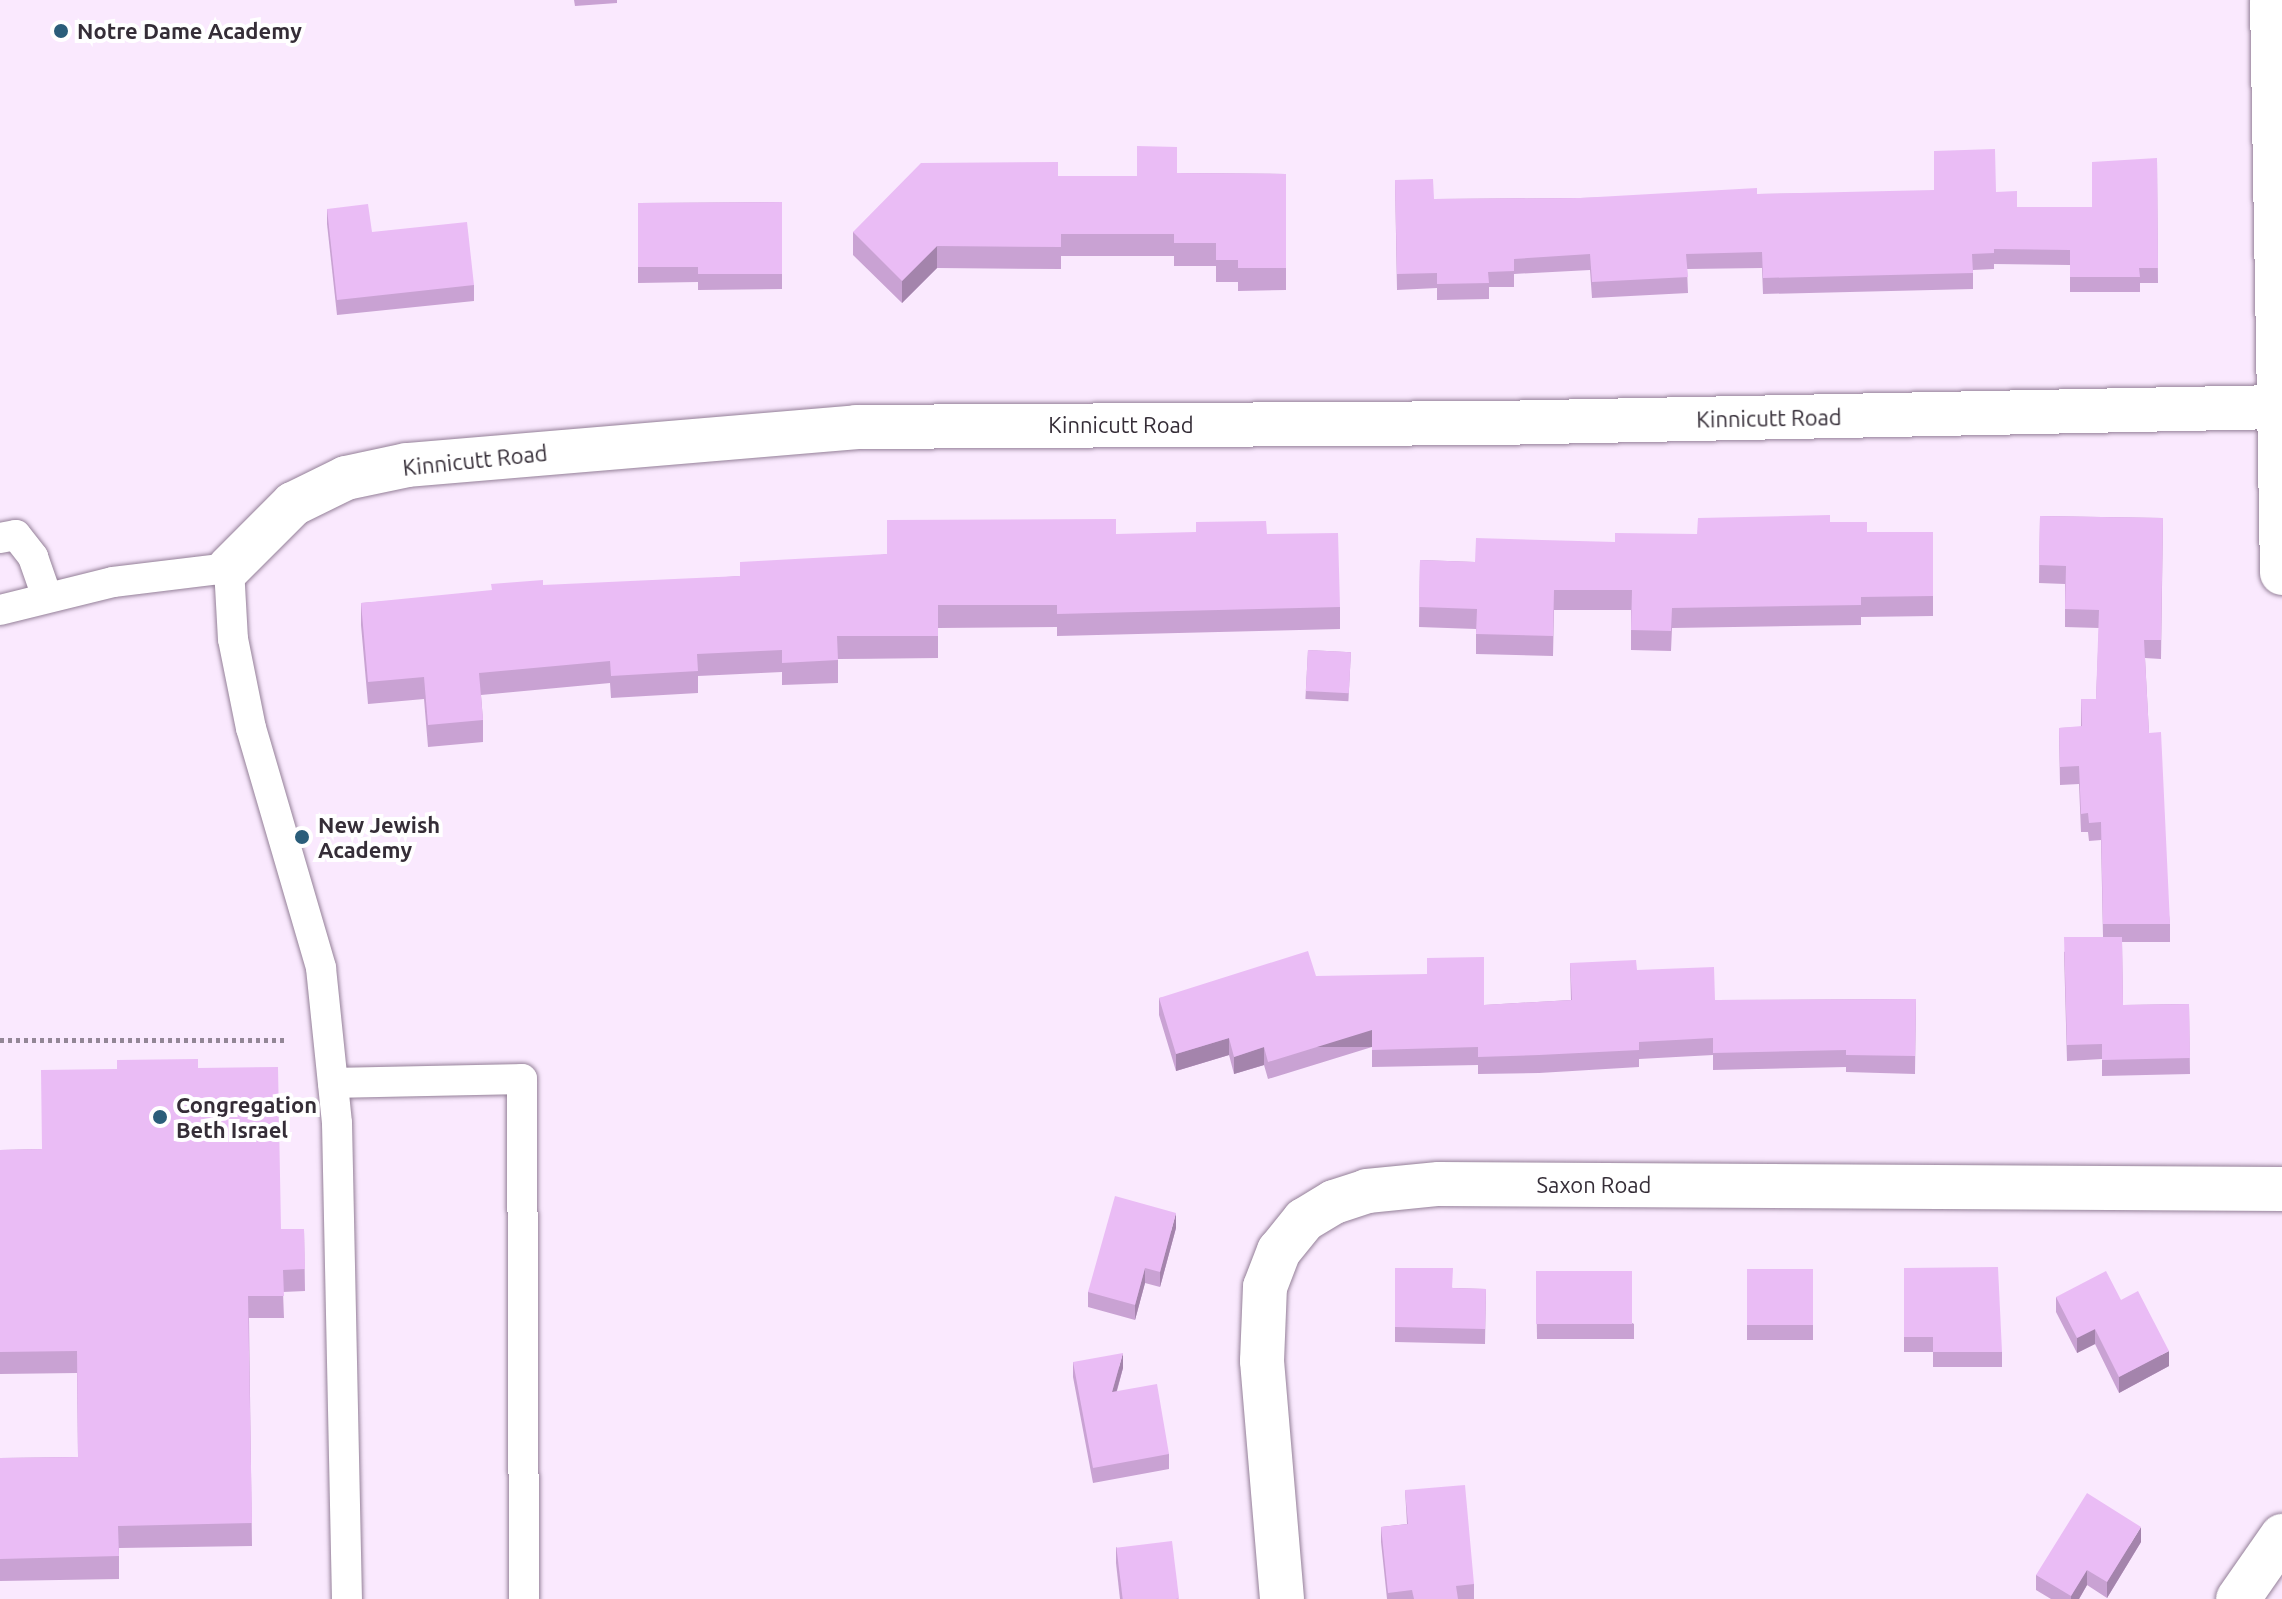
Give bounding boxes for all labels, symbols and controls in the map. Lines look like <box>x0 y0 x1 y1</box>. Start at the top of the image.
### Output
place label: Notre Dame Academy <box>77 18 302 44</box>
marker: Notre Dame Academy <box>52 22 70 40</box>
street label: Kinnicutt Road <box>1696 404 1842 432</box>
street label: Kinnicutt Road <box>1048 412 1194 438</box>
street label: Kinnicutt Road <box>401 439 549 481</box>
place label: New Jewish Academy <box>318 811 440 862</box>
marker: New Jewish Academy <box>293 828 311 846</box>
place label: Congregation Beth Israel <box>176 1091 317 1142</box>
marker: Congregation Beth Israel <box>151 1108 169 1126</box>
street label: Saxon Road <box>1537 1172 1651 1198</box>

